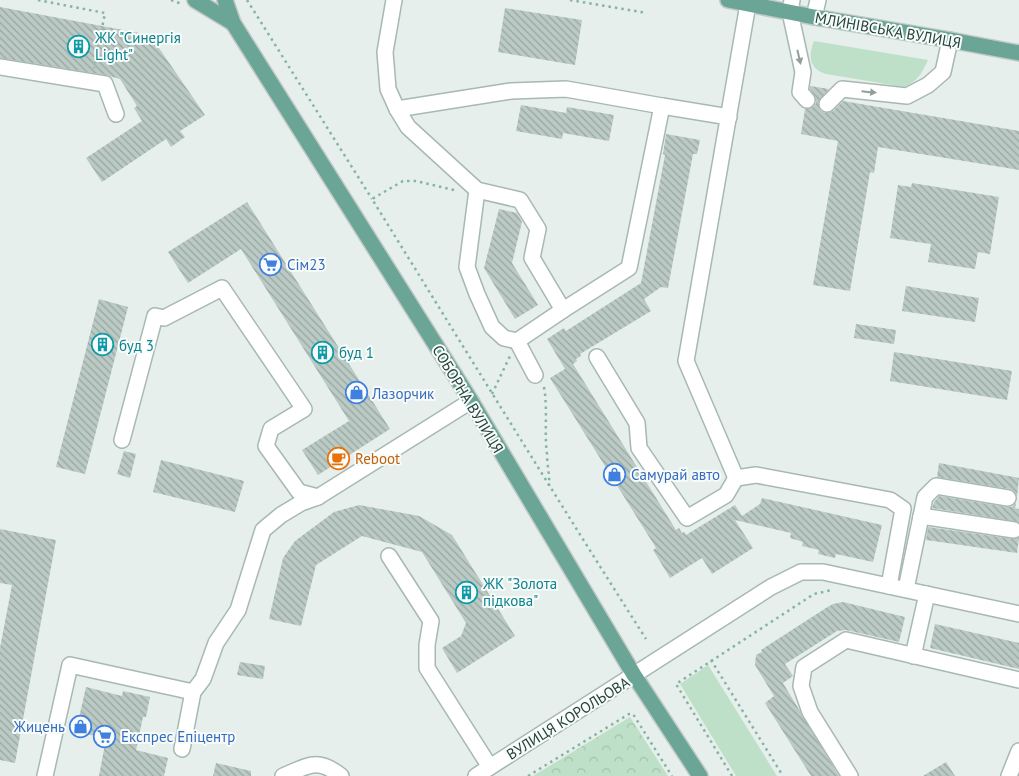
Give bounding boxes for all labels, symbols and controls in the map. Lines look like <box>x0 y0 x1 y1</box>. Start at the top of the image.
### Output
street label: МЛИНІВСЬКА ВУЛИЦЯ <box>814 8 962 52</box>
place label: ЖК "Синергія Light" <box>94 28 181 64</box>
building icon: ЖК "Синергія Light" <box>67 34 91 58</box>
one-way arrow <box>795 50 803 65</box>
one-way arrow <box>861 88 877 96</box>
supermarket icon: Сім23 <box>259 252 283 276</box>
place label: Сім23 <box>287 255 326 274</box>
building icon: буд 3 <box>91 333 115 357</box>
place label: буд 3 <box>119 336 154 355</box>
building icon: буд 1 <box>311 340 335 364</box>
street label: СОБОРНА ВУЛИЦЯ <box>428 342 508 456</box>
place label: буд 1 <box>339 343 374 362</box>
shop icon: Лазорчик <box>344 381 368 405</box>
place label: Лазорчик <box>371 384 435 403</box>
cafe icon: Reboot <box>327 446 351 470</box>
place label: Reboot <box>355 449 400 468</box>
shop icon: Самурай авто <box>603 462 627 486</box>
place label: Самурай авто <box>631 465 720 484</box>
place label: ЖК "Золота підкова" <box>482 574 557 610</box>
building icon: ЖК "Золота підкова" <box>455 580 479 604</box>
street label: ВУЛИЦЯ КОРОЛЬОВА <box>503 672 633 764</box>
shop icon: Жицень <box>69 714 93 738</box>
place label: Жицень <box>13 717 65 736</box>
supermarket icon: Експрес Епіцентр <box>93 724 117 748</box>
place label: Експрес Епіцентр <box>121 727 235 746</box>

